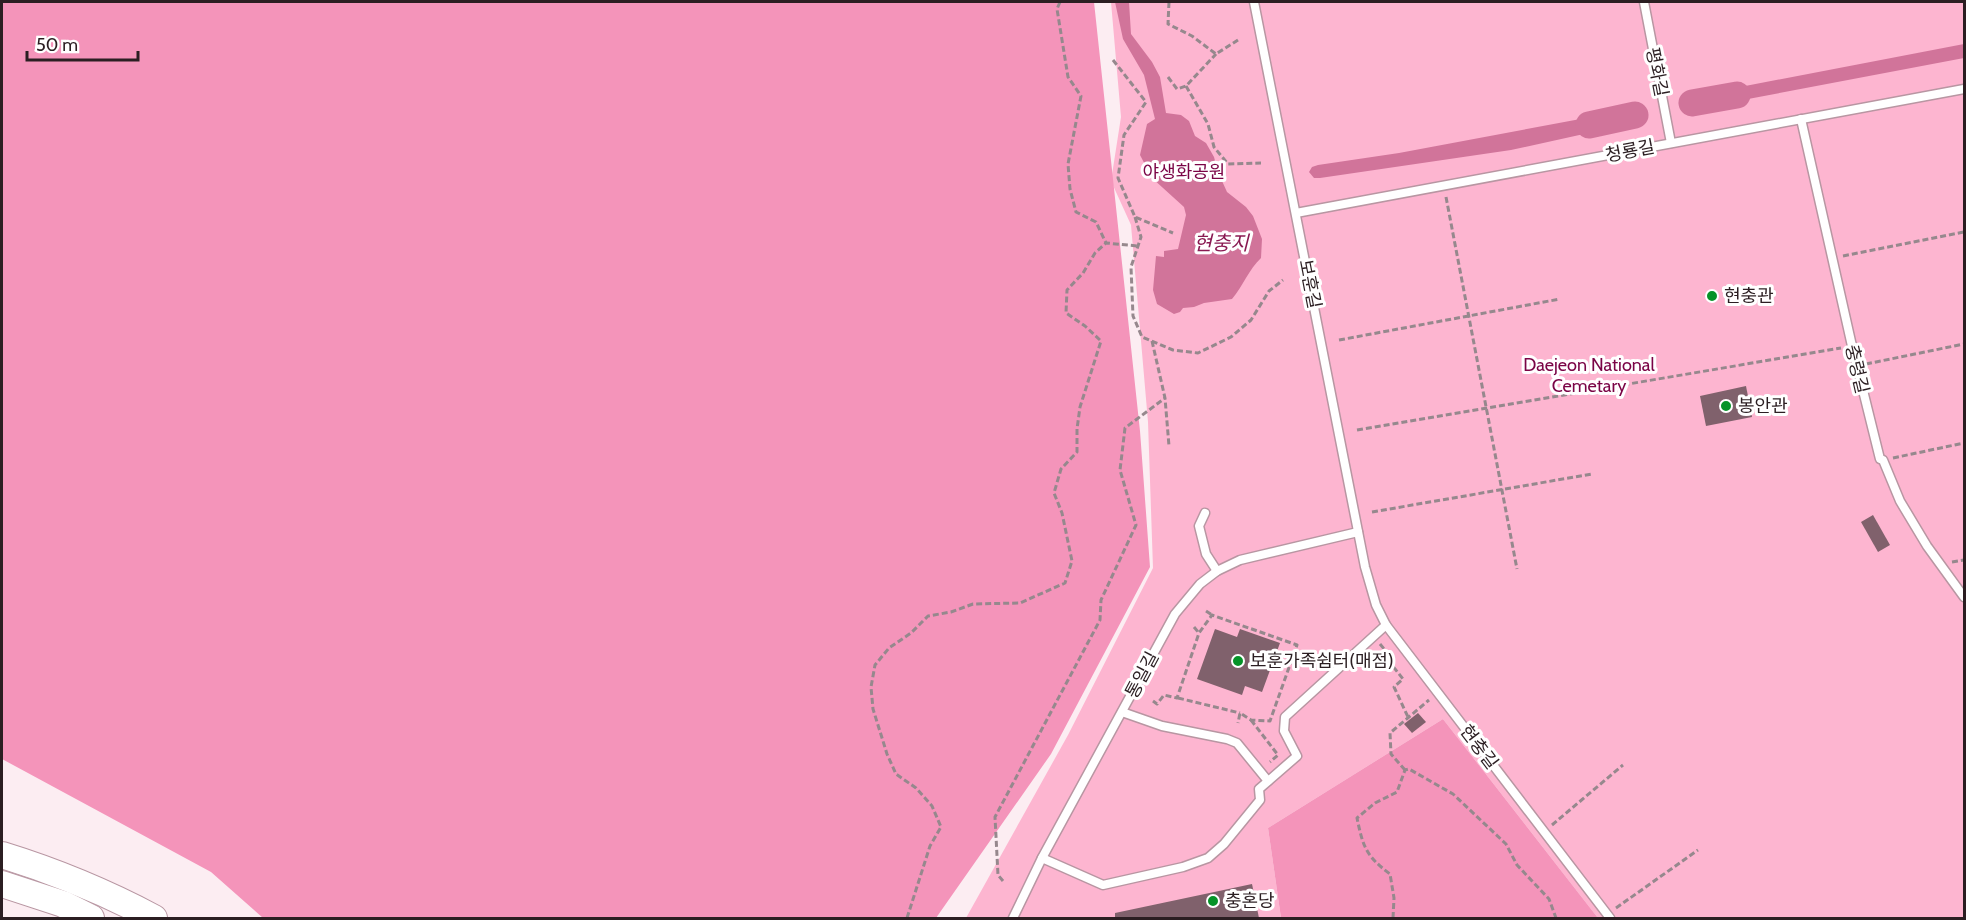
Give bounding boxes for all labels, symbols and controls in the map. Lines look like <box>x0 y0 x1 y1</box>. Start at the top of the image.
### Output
scale bar <box>27 24 138 62</box>
text: 50 m <box>36 34 78 56</box>
street label: 평화길 <box>1641 46 1673 98</box>
street label: 청룡길 <box>1604 135 1656 167</box>
park label: 야생화공원 <box>1143 161 1225 183</box>
water label: 현충지 <box>1193 231 1250 255</box>
street label: 보훈길 <box>1294 258 1326 310</box>
place label: 현충관 <box>1724 285 1774 307</box>
marker: 현충관 <box>1705 289 1719 303</box>
street label: 충령길 <box>1841 342 1873 396</box>
park label: Daejeon National Cemetary <box>1523 354 1656 397</box>
place label: 봉안관 <box>1738 395 1788 417</box>
marker: 봉안관 <box>1719 399 1733 413</box>
street label: 통일길 <box>1121 648 1163 702</box>
place label: 보훈가족쉼터(매점) <box>1250 650 1394 672</box>
marker: 보훈가족쉼터(매점) <box>1231 654 1245 668</box>
street label: 현충길 <box>1455 721 1503 773</box>
place label: 충혼당 <box>1225 890 1275 912</box>
marker: 충혼당 <box>1206 894 1220 908</box>

